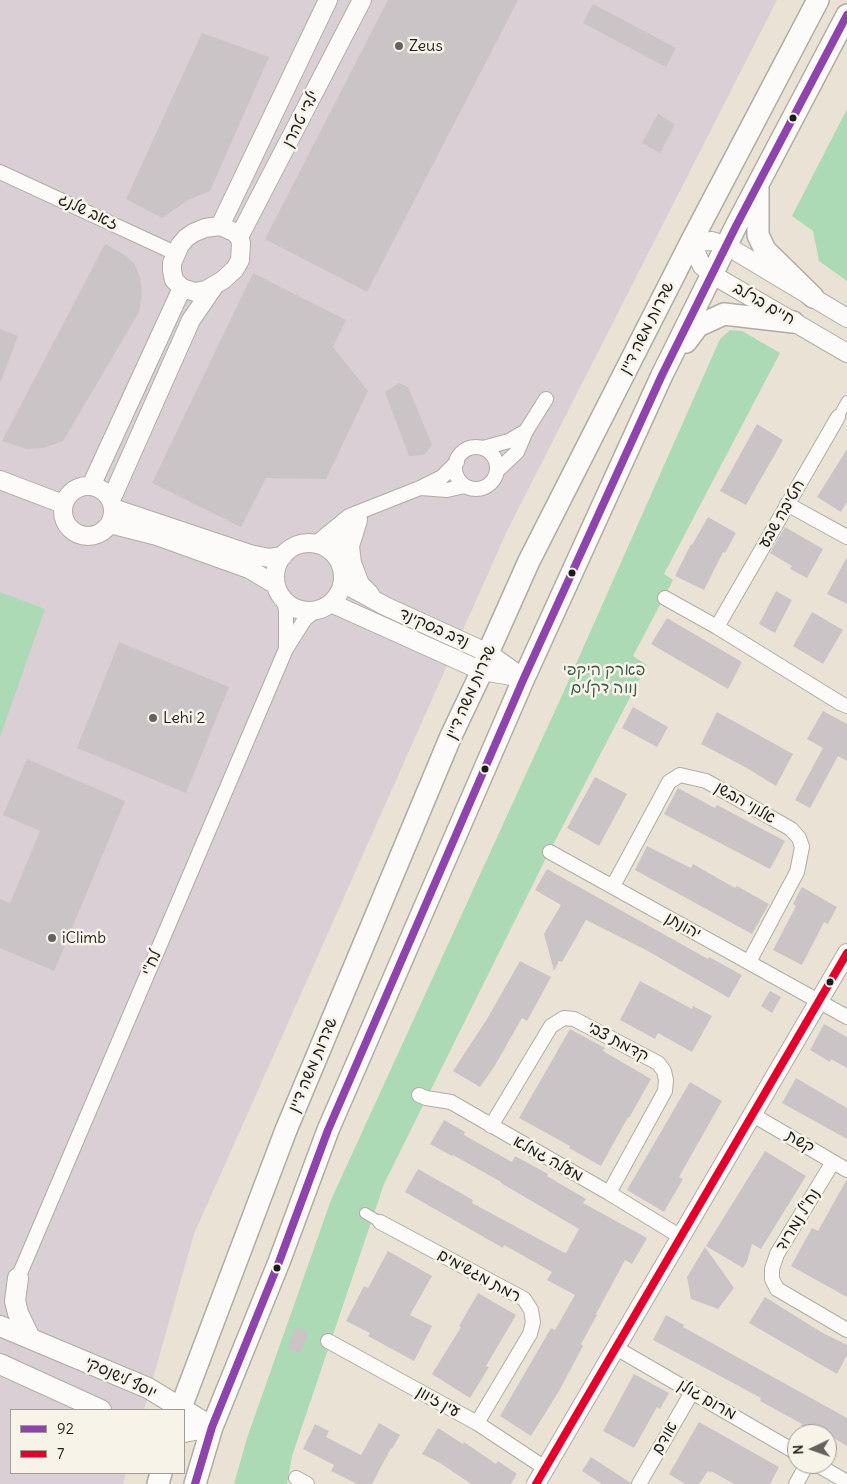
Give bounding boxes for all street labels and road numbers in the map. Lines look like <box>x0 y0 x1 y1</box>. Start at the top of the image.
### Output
street label: ילדי טהרן <box>279 88 323 150</box>
street label: זאב שלנג <box>55 190 121 234</box>
street label: שדרות משה דיין <box>615 279 679 377</box>
street label: חיים ברלב <box>730 279 798 329</box>
street label: חטיבה שבע <box>755 476 809 552</box>
street label: נדב בסקינד <box>396 604 472 652</box>
street label: שדרות משה דיין <box>442 642 500 742</box>
street label: אלוני הבשן <box>711 778 779 828</box>
street label: יהונתן <box>662 908 704 944</box>
street label: לח"י <box>138 947 166 979</box>
street label: שדרות משה דיין <box>284 1015 342 1115</box>
street label: קדמת צבי <box>584 1018 652 1066</box>
street label: קשת <box>782 1126 818 1158</box>
street label: מעלה גמלא <box>510 1132 586 1186</box>
street label: נח"ל נמרוד <box>772 1185 824 1255</box>
street label: רמת מגשימים <box>434 1245 524 1307</box>
street label: יוסף לישנסקי <box>82 1353 160 1403</box>
street label: מרום גולן <box>674 1376 740 1424</box>
street label: עין זיוון <box>413 1382 463 1422</box>
street label: אודם <box>648 1418 682 1458</box>

